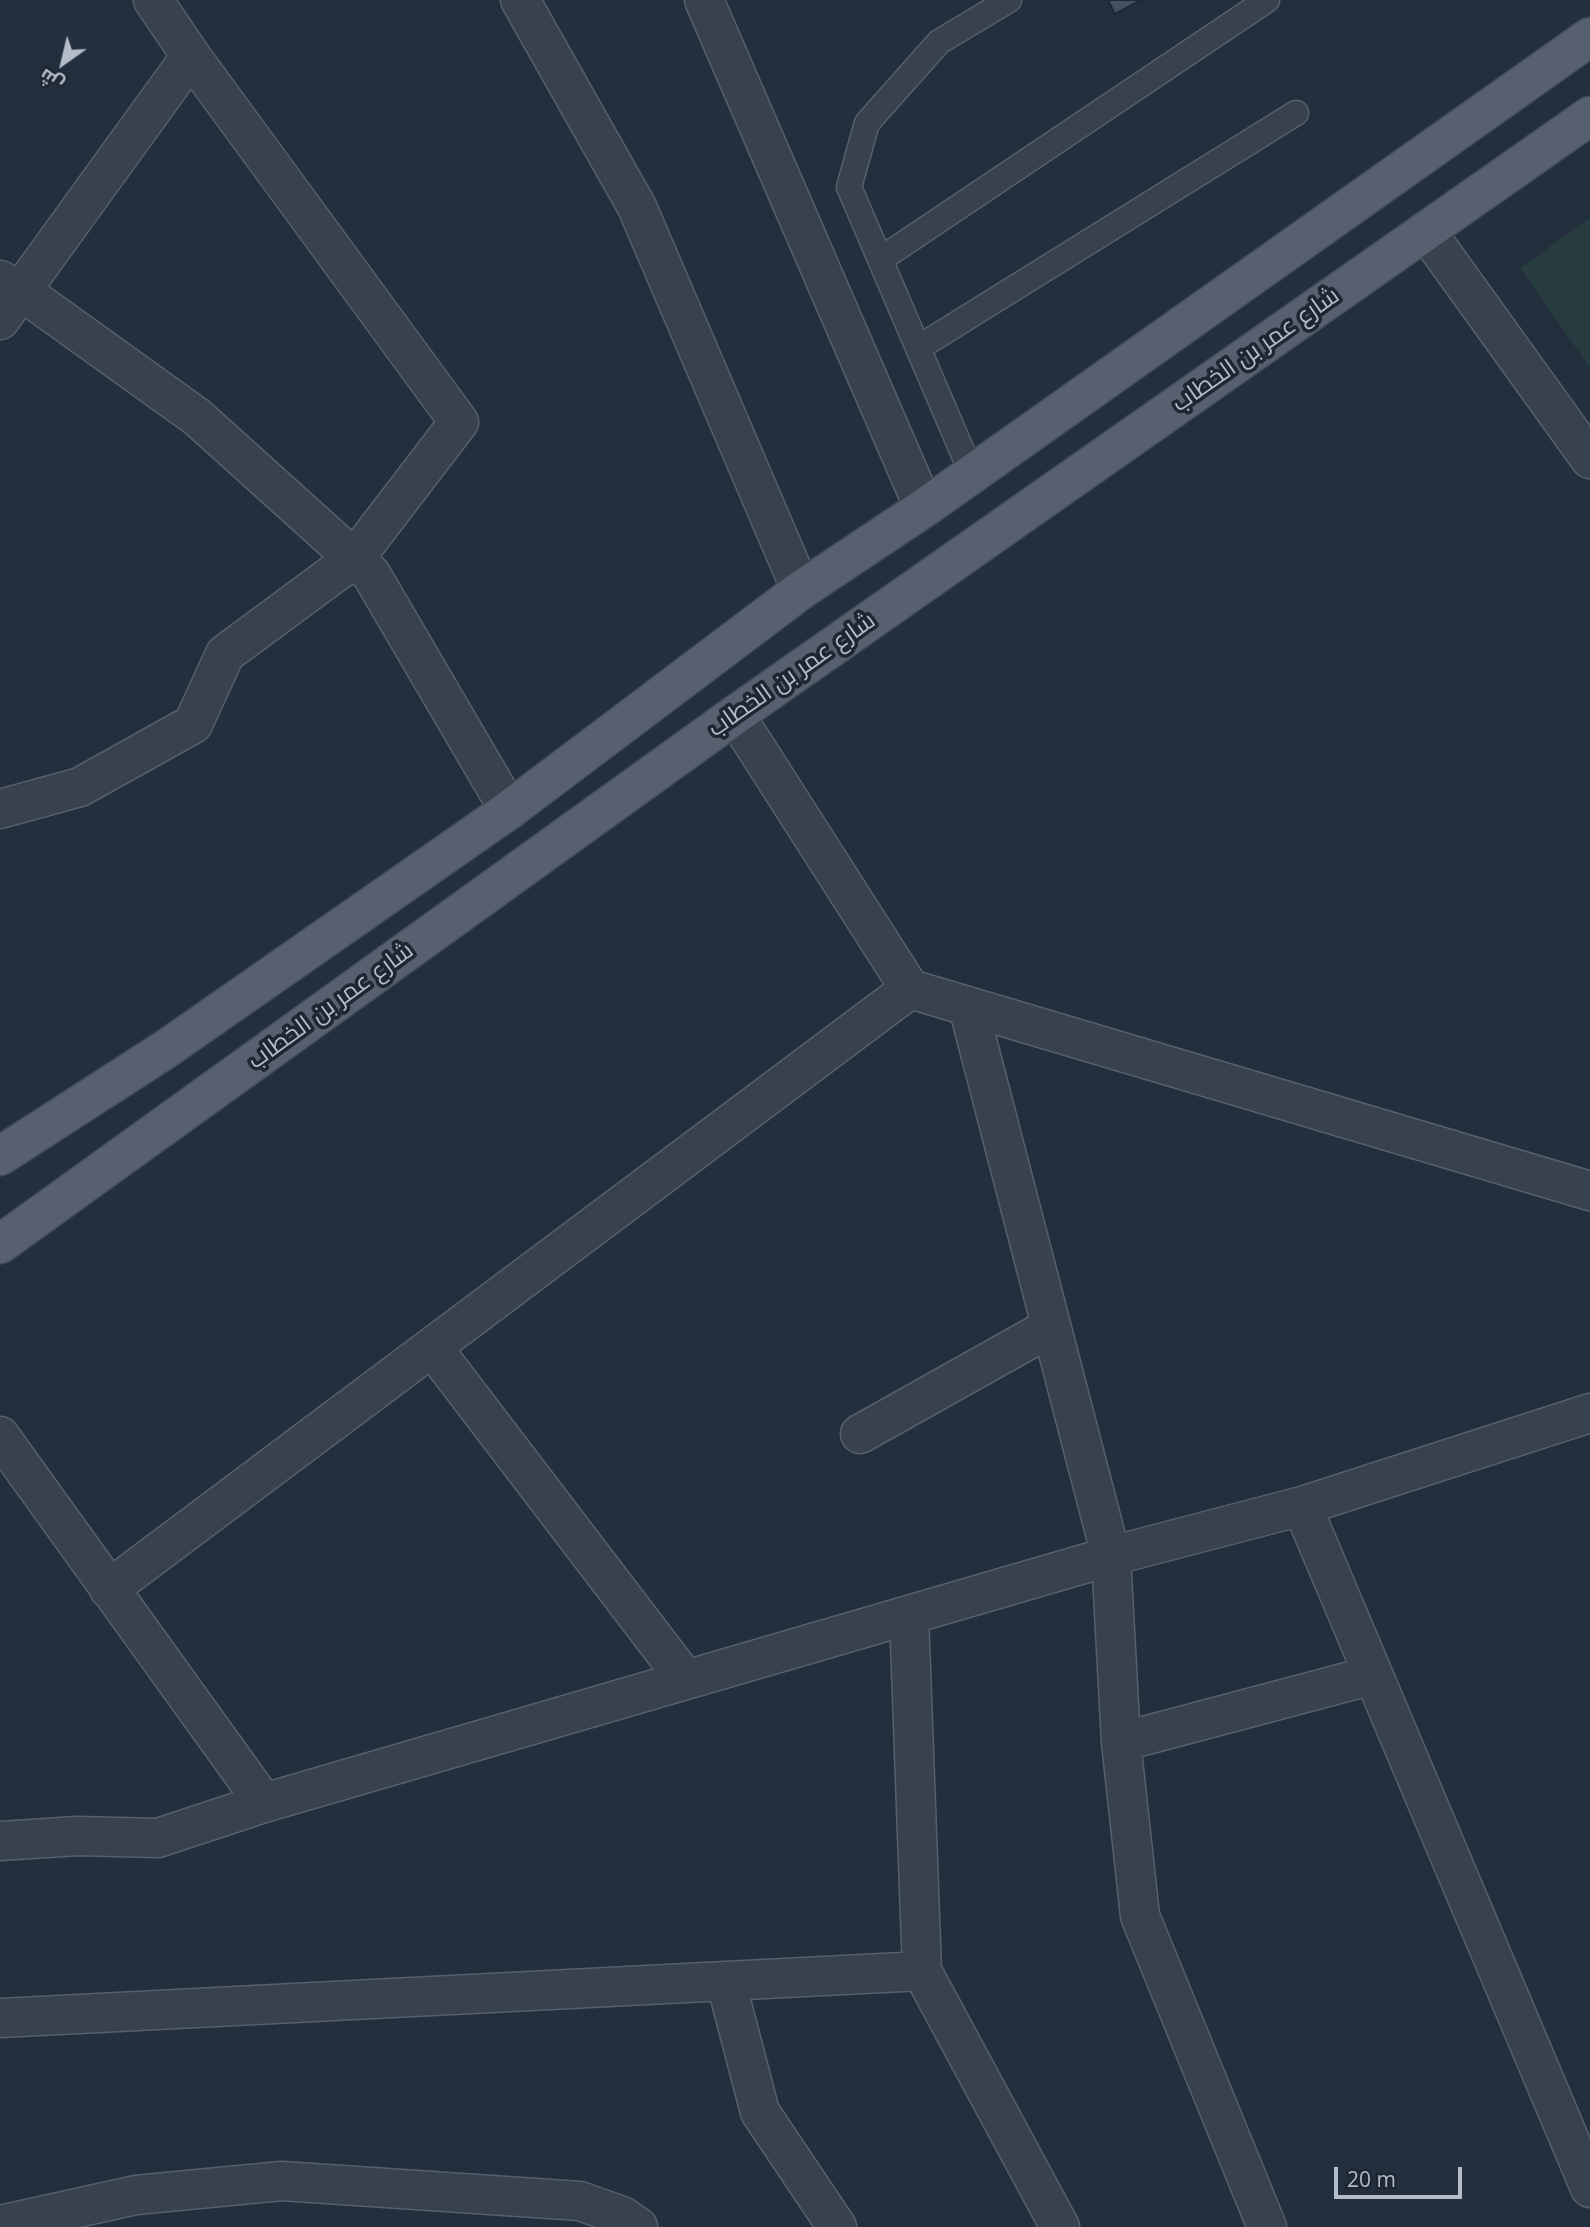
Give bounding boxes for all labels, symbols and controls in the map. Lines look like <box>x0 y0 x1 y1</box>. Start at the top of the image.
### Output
north arrow <box>28 28 98 98</box>
text: ش <box>34 63 69 98</box>
street label: شارع عمر بن الخطاب <box>1167 282 1345 418</box>
street label: شارع عمر بن الخطاب <box>703 607 881 743</box>
street label: شارع عمر بن الخطاب <box>243 936 419 1076</box>
scale bar <box>1338 2154 1466 2198</box>
text: 20 m <box>1347 2165 1396 2193</box>

